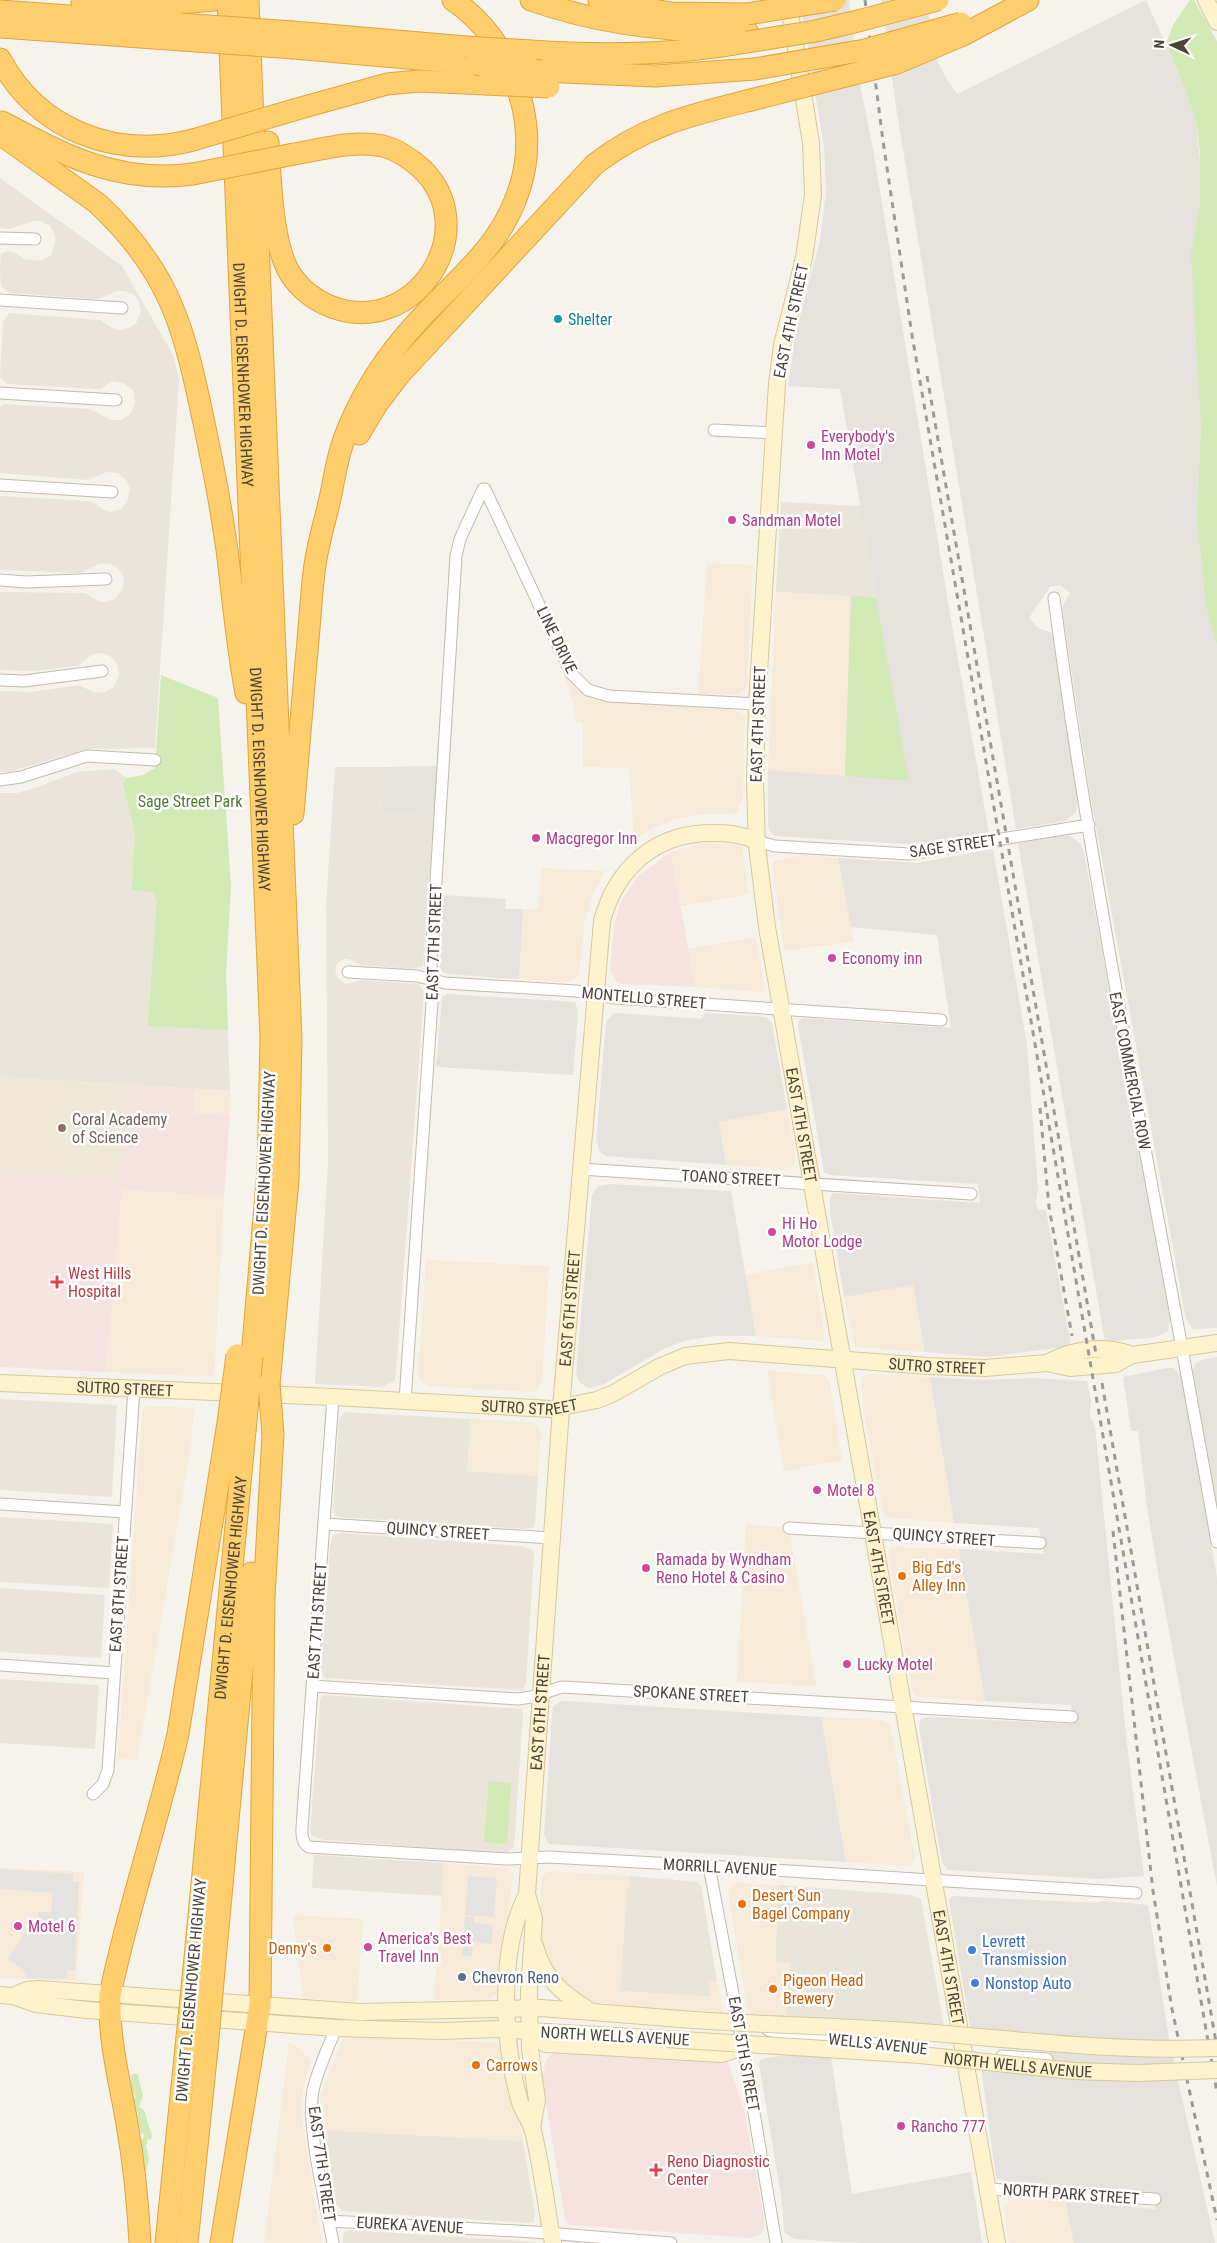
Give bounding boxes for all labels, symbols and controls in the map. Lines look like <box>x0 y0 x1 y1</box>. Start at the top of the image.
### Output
north arrow <box>1147 20 1197 70</box>
text: N <box>1151 39 1167 49</box>
street label: DWIGHT D. EISENHOWER HIGHWAY <box>229 262 258 488</box>
street label: EAST 4TH STREET <box>770 262 812 380</box>
place label: Shelter <box>568 310 612 329</box>
marker: Shelter <box>552 313 564 325</box>
place label: Everybody's Inn Motel <box>821 427 895 464</box>
marker: Everybody's Inn Motel <box>805 439 817 451</box>
place label: Sandman Motel <box>742 511 841 530</box>
marker: Sandman Motel <box>726 514 738 526</box>
street label: LINE DRIVE <box>533 604 581 676</box>
street label: EAST 4TH STREET <box>746 665 770 783</box>
street label: DWIGHT D. EISENHOWER HIGHWAY <box>246 667 274 892</box>
park label: Sage Street Park <box>138 792 243 811</box>
place label: Macgregor Inn <box>546 829 637 848</box>
street label: SAGE STREET <box>908 830 998 862</box>
marker: Macgregor Inn <box>530 832 542 844</box>
street label: EAST 7TH STREET <box>422 883 446 1001</box>
place label: Economy inn <box>842 949 923 968</box>
marker: Economy inn <box>826 952 838 964</box>
street label: MONTELLO STREET <box>581 983 707 1013</box>
street label: EAST COMMERCIAL ROW <box>1105 990 1155 1152</box>
street label: EAST 4TH STREET <box>782 1066 821 1184</box>
street label: DWIGHT D. EISENHOWER HIGHWAY <box>249 1070 279 1296</box>
place label: Coral Academy of Science <box>72 1110 167 1147</box>
marker: Coral Academy of Science <box>56 1122 68 1134</box>
street label: TOANO STREET <box>681 1166 781 1190</box>
place label: Hi Ho Motor Lodge <box>782 1214 862 1251</box>
marker: Hi Ho Motor Lodge <box>766 1226 778 1238</box>
street label: EAST 6TH STREET <box>555 1250 584 1367</box>
place label: West Hills Hospital <box>68 1264 131 1301</box>
marker: West Hills Hospital <box>50 1275 64 1289</box>
street label: SUTRO STREET <box>888 1354 986 1378</box>
street label: SUTRO STREET <box>76 1377 174 1400</box>
street label: SUTRO STREET <box>480 1395 579 1419</box>
street label: DWIGHT D. EISENHOWER HIGHWAY <box>210 1474 250 1700</box>
place label: Motel 8 <box>827 1481 875 1500</box>
marker: Motel 8 <box>811 1484 823 1496</box>
street label: EAST 4TH STREET <box>860 1509 898 1627</box>
street label: QUINCY STREET <box>386 1518 490 1544</box>
street label: QUINCY STREET <box>892 1524 996 1550</box>
street label: EAST 8TH STREET <box>105 1535 133 1653</box>
place label: Ramada by Wyndham Reno Hotel & Casino <box>656 1550 791 1587</box>
place label: Big Ed's Alley Inn <box>912 1558 966 1595</box>
street label: EAST 7TH STREET <box>303 1562 331 1680</box>
marker: Ramada by Wyndham Reno Hotel & Casino <box>640 1562 652 1574</box>
marker: Big Ed's Alley Inn <box>896 1570 908 1582</box>
street label: EAST 6TH STREET <box>526 1654 553 1771</box>
place label: Lucky Motel <box>857 1655 933 1674</box>
marker: Lucky Motel <box>841 1658 853 1670</box>
street label: SPOKANE STREET <box>633 1681 749 1707</box>
street label: MORRILL AVENUE <box>663 1855 777 1879</box>
street label: DWIGHT D. EISENHOWER HIGHWAY <box>172 1877 210 2103</box>
place label: Desert Sun Bagel Company <box>752 1886 851 1923</box>
marker: Desert Sun Bagel Company <box>736 1898 748 1910</box>
street label: EAST 4TH STREET <box>929 1908 968 2026</box>
place label: Motel 6 <box>28 1917 76 1936</box>
marker: Motel 6 <box>12 1920 24 1932</box>
place label: America's Best Travel Inn <box>378 1929 472 1966</box>
place label: Levrett Transmission <box>982 1932 1067 1969</box>
place label: Denny's <box>269 1939 317 1958</box>
marker: America's Best Travel Inn <box>362 1941 374 1953</box>
marker: Denny's <box>321 1942 333 1954</box>
marker: Levrett Transmission <box>966 1944 978 1956</box>
place label: Chevron Reno <box>472 1968 559 1987</box>
marker: Chevron Reno <box>456 1971 468 1983</box>
place label: Pigeon Head Brewery <box>783 1971 863 2008</box>
place label: Nonstop Auto <box>985 1974 1072 1993</box>
marker: Nonstop Auto <box>969 1977 981 1989</box>
marker: Pigeon Head Brewery <box>767 1983 779 1995</box>
street label: EAST 5TH STREET <box>725 1995 763 2113</box>
street label: NORTH WELLS AVENUE <box>540 2023 690 2049</box>
street label: WELLS AVENUE <box>827 2029 929 2059</box>
street label: NORTH WELLS AVENUE <box>943 2048 1093 2081</box>
place label: Carrows <box>486 2056 538 2075</box>
marker: Carrows <box>470 2059 482 2071</box>
street label: EAST 7TH STREET <box>304 2105 340 2223</box>
place label: Rancho 777 <box>911 2117 986 2136</box>
marker: Rancho 777 <box>895 2120 907 2132</box>
place label: Reno Diagnostic Center <box>667 2152 770 2189</box>
marker: Reno Diagnostic Center <box>649 2163 663 2177</box>
street label: NORTH PARK STREET <box>1002 2180 1140 2208</box>
street label: EUREKA AVENUE <box>356 2213 464 2237</box>

